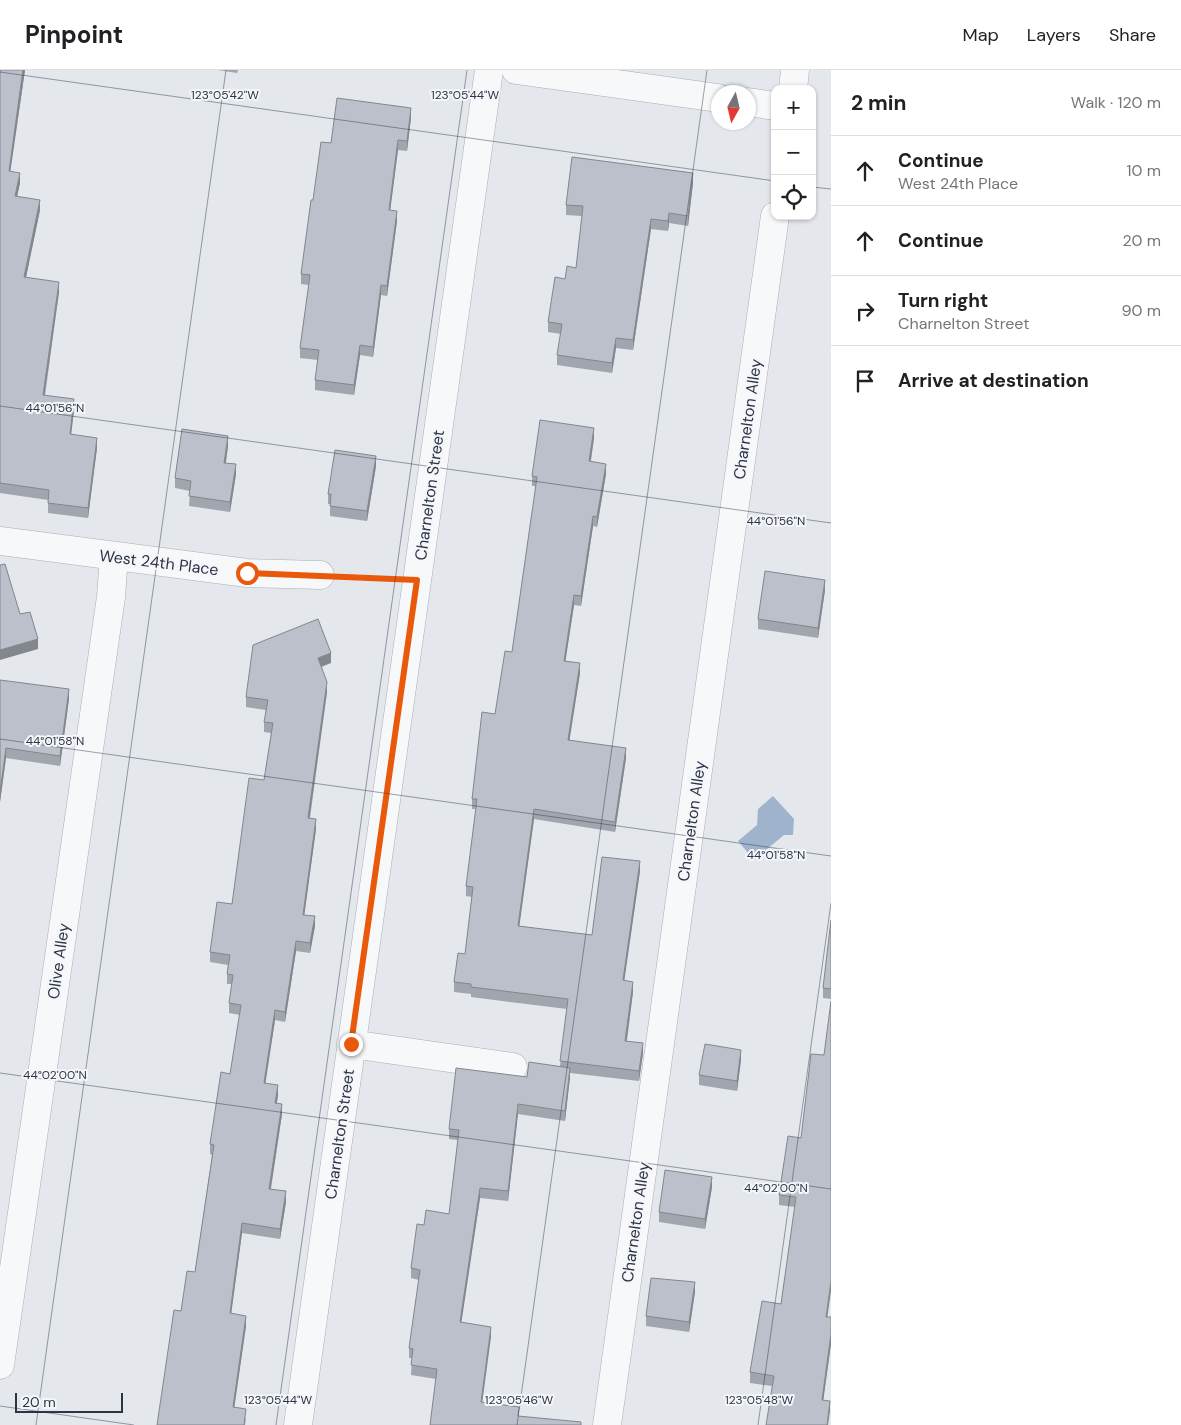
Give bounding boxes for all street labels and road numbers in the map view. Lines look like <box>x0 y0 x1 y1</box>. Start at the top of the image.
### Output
street label: Charnelton Alley <box>729 357 766 481</box>
street label: Charnelton Street <box>410 429 449 562</box>
street label: West 24th Place <box>98 545 220 580</box>
street label: Charnelton Alley <box>673 759 710 883</box>
street label: Olive Alley <box>43 922 74 1000</box>
street label: Charnelton Street <box>320 1068 359 1201</box>
street label: Charnelton Alley <box>617 1160 654 1284</box>

